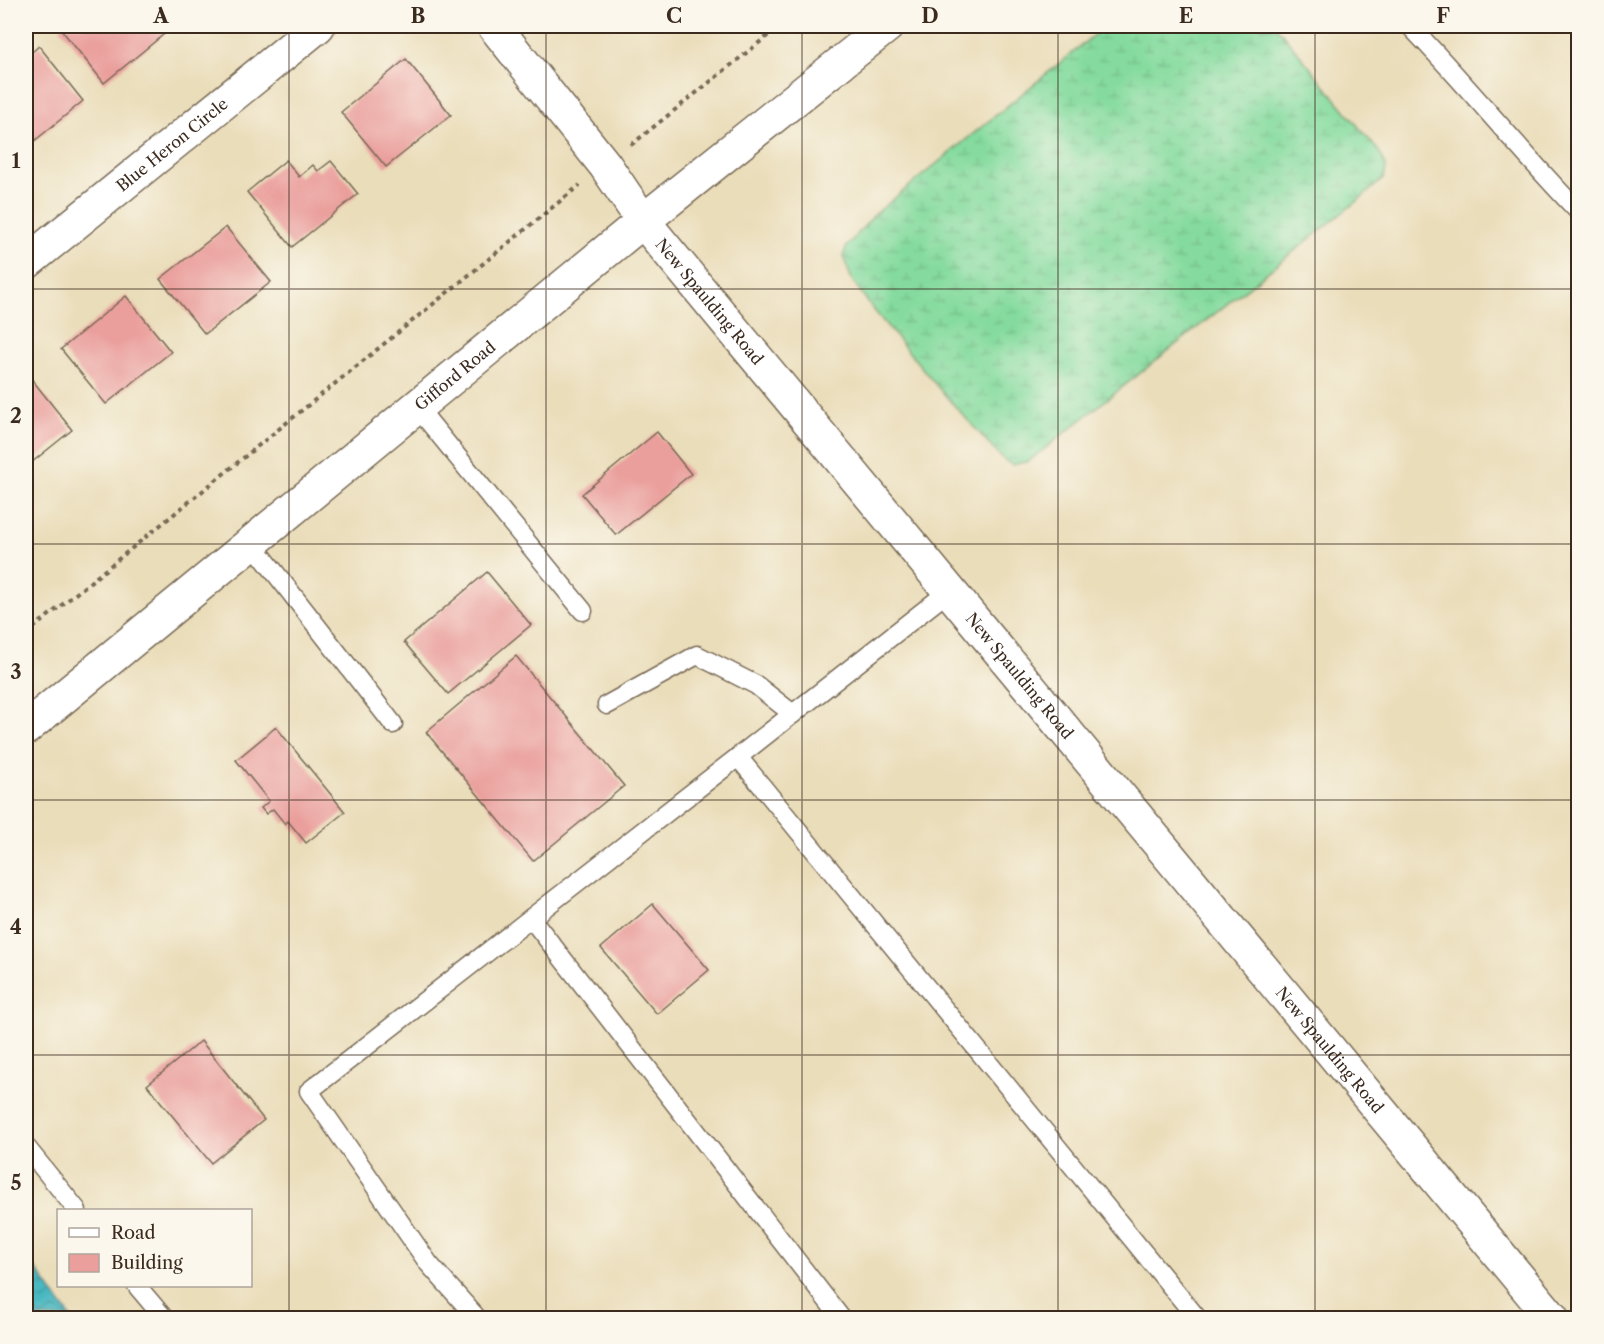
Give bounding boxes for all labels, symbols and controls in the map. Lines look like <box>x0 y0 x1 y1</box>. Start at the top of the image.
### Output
text: A <box>152 4 169 28</box>
text: B <box>411 4 426 28</box>
text: C <box>666 4 682 28</box>
text: D <box>921 4 939 28</box>
text: E <box>1179 4 1193 28</box>
text: F <box>1436 4 1450 28</box>
street label: Blue Heron Circle <box>112 93 232 196</box>
text: 1 <box>12 149 21 173</box>
street label: New Spaulding Road <box>652 234 768 369</box>
street label: Gifford Road <box>410 336 499 415</box>
text: 2 <box>10 404 22 428</box>
street label: New Spaulding Road <box>962 608 1078 743</box>
text: 3 <box>10 660 22 684</box>
text: 4 <box>10 915 22 939</box>
street label: New Spaulding Road <box>1272 983 1388 1117</box>
text: 5 <box>10 1171 22 1195</box>
legend <box>57 1209 252 1287</box>
text: Road <box>111 1222 156 1244</box>
text: Building <box>111 1252 183 1274</box>

